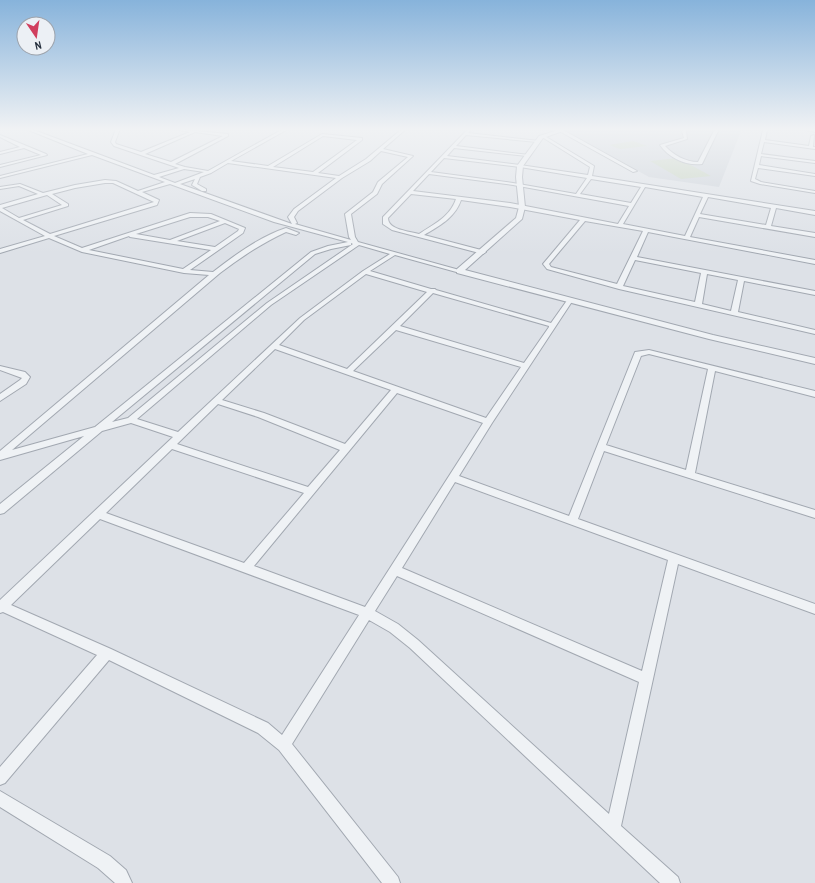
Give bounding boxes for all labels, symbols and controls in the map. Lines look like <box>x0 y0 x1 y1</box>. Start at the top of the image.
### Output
north arrow <box>16 16 56 56</box>
text: N <box>34 38 43 53</box>

